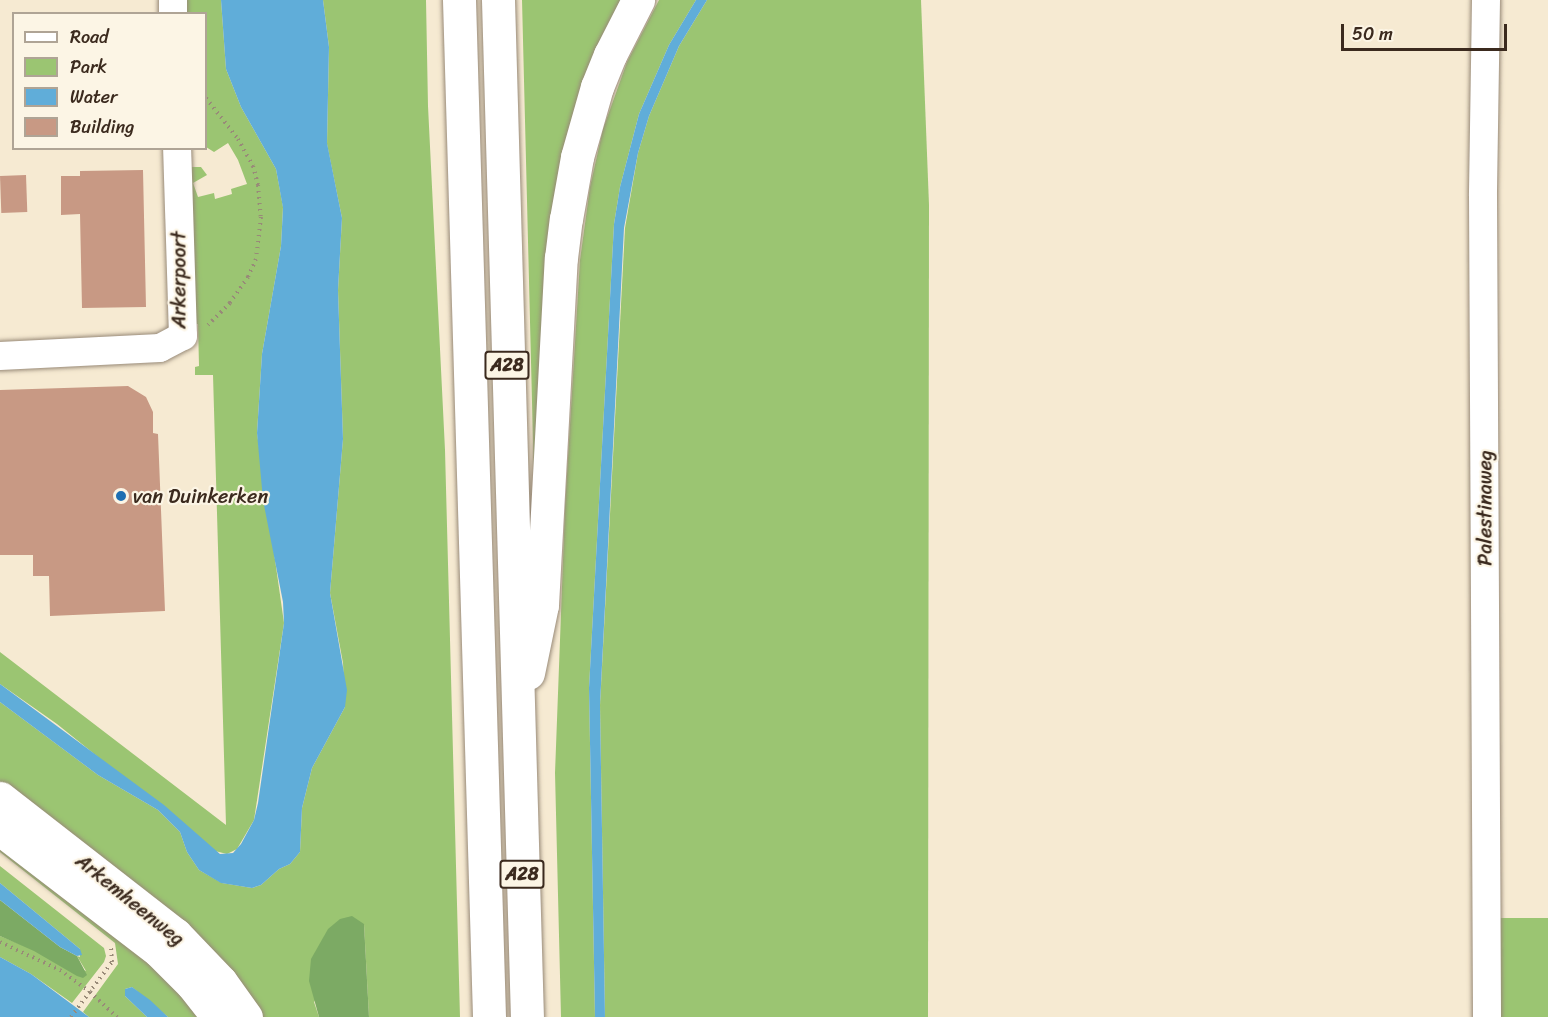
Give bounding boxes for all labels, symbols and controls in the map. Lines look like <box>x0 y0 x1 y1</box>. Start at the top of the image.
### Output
legend <box>12 12 207 150</box>
scale bar <box>1344 12 1510 50</box>
text: 50 m <box>1352 18 1393 50</box>
text: Road <box>70 21 109 53</box>
text: Park <box>70 51 107 83</box>
text: Water <box>70 81 117 113</box>
text: Building <box>70 111 134 143</box>
street label: Arkerpoort <box>167 231 191 329</box>
road number: A28 <box>483 350 531 380</box>
street label: Palestinaweg <box>1473 450 1497 566</box>
place label: van Duinkerken <box>133 484 267 508</box>
marker: van Duinkerken <box>114 489 128 503</box>
street label: Arkemheenweg <box>71 849 189 951</box>
road number: A28 <box>498 859 546 889</box>

